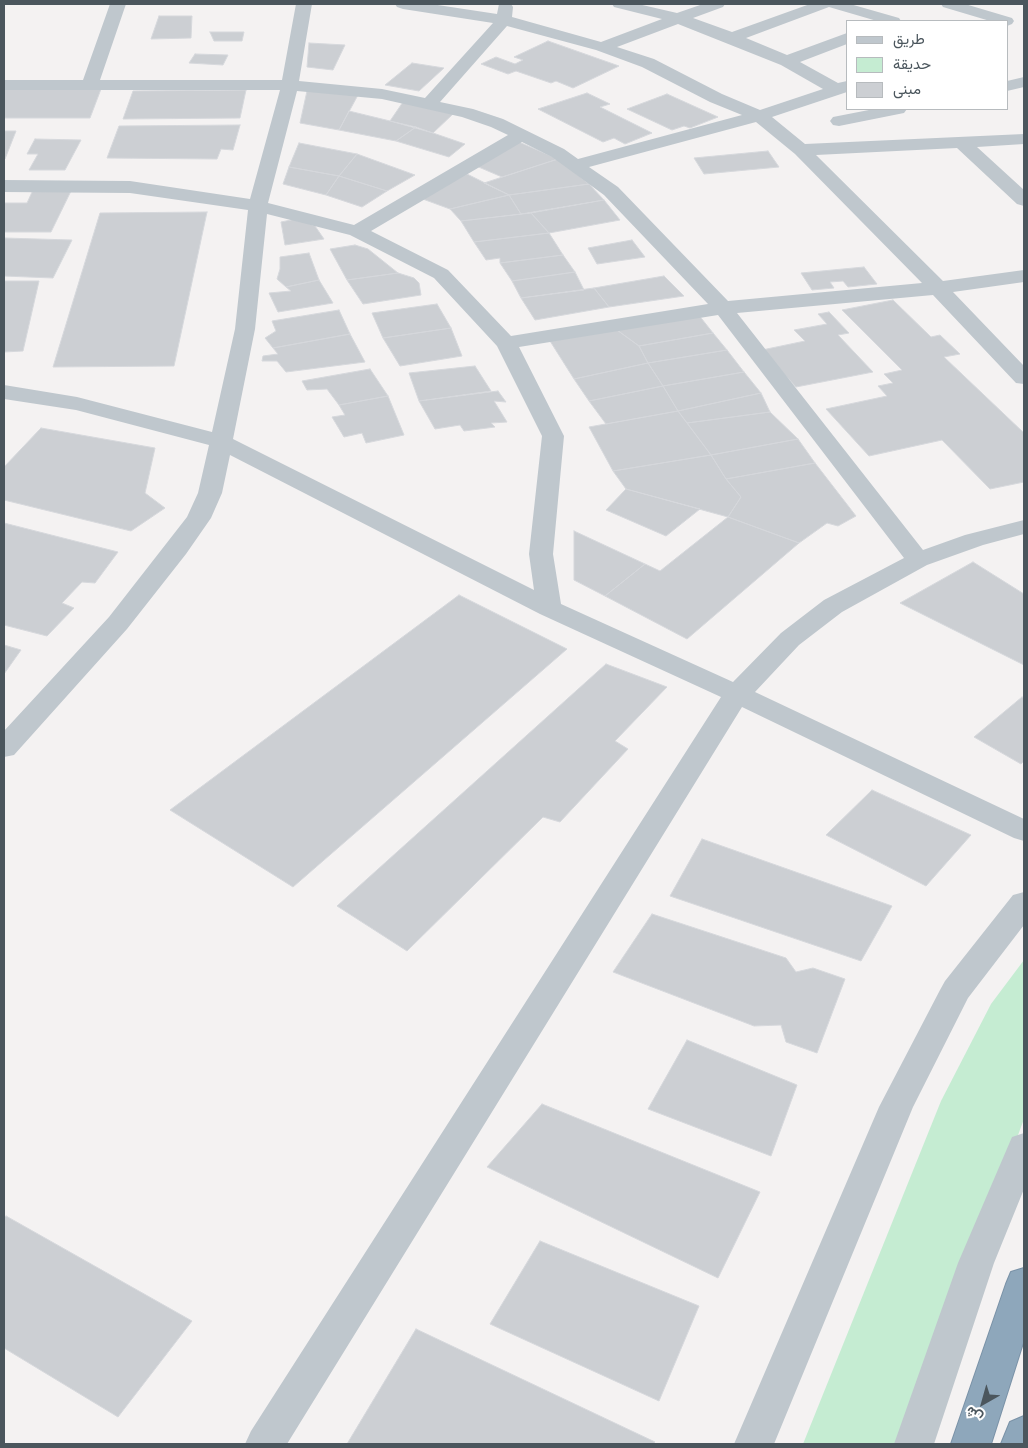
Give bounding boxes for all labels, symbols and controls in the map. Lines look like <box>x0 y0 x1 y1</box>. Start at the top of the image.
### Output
legend <box>846 20 1008 110</box>
text: طريق <box>893 28 925 48</box>
text: حديقة <box>893 53 931 73</box>
text: مبنى <box>893 78 921 98</box>
north arrow <box>958 1378 1008 1428</box>
text: ش <box>961 1403 986 1428</box>

